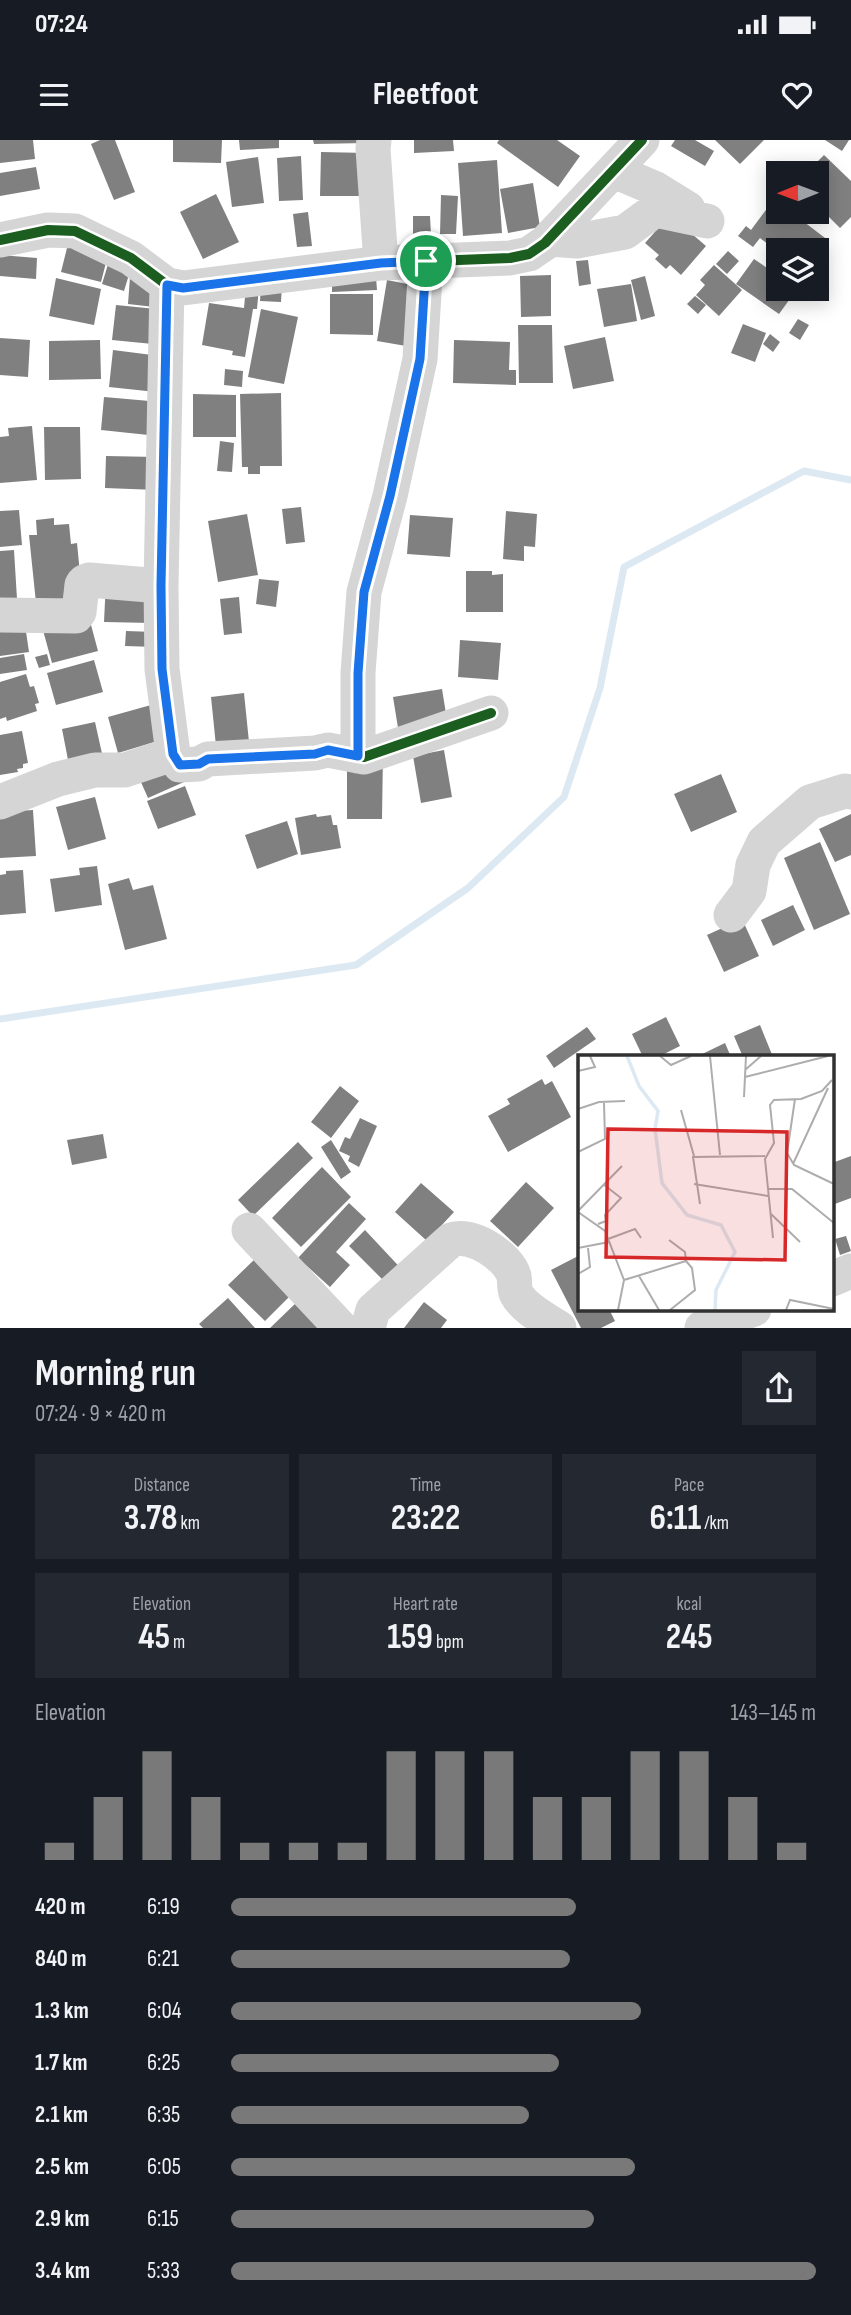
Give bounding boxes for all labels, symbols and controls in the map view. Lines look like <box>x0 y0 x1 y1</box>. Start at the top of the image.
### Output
text: 07:24 <box>35 9 88 40</box>
text: Fleetfoot <box>373 75 478 114</box>
icon: menu <box>35 76 73 114</box>
icon: heart <box>778 76 816 114</box>
north arrow <box>766 161 830 224</box>
map controls <box>766 161 829 301</box>
pin <box>396 231 456 291</box>
button: layers <box>766 238 829 301</box>
icon: arrive <box>407 242 445 280</box>
inset map <box>578 1055 834 1310</box>
text: Morning run <box>35 1351 196 1396</box>
button: share <box>742 1351 816 1425</box>
text: 07:24 · 9 × 420 m <box>35 1400 166 1428</box>
text: Distance <box>134 1474 190 1497</box>
text: Time <box>410 1474 441 1497</box>
text: Pace <box>674 1474 704 1497</box>
text: 3.78 <box>124 1497 178 1540</box>
text: 23:22 <box>391 1497 460 1540</box>
text: 6:11 <box>649 1497 701 1540</box>
text: km <box>178 1512 200 1535</box>
text: /km <box>701 1512 729 1535</box>
text: Elevation <box>133 1593 191 1616</box>
text: Heart rate <box>393 1593 458 1616</box>
text: kcal <box>677 1593 702 1616</box>
text: 45 <box>138 1616 170 1659</box>
text: 159 <box>387 1616 433 1659</box>
text: 245 <box>666 1616 713 1659</box>
text: m <box>170 1631 185 1654</box>
text: bpm <box>433 1631 464 1654</box>
text: Elevation <box>35 1699 106 1727</box>
text: 143–145 m <box>730 1699 816 1727</box>
text: 420 m <box>35 1893 86 1921</box>
text: 6:19 <box>147 1893 180 1921</box>
text: 840 m <box>35 1945 87 1973</box>
text: 6:21 <box>147 1945 179 1973</box>
text: 1.3 km <box>35 1997 89 2025</box>
text: 6:04 <box>147 1997 181 2025</box>
text: 1.7 km <box>35 2049 88 2077</box>
text: 6:25 <box>147 2049 180 2077</box>
text: 2.1 km <box>35 2101 88 2129</box>
text: 6:35 <box>147 2101 180 2129</box>
text: 2.5 km <box>35 2153 89 2181</box>
text: 6:05 <box>147 2153 181 2181</box>
text: 2.9 km <box>35 2205 89 2233</box>
text: 6:15 <box>147 2205 179 2233</box>
text: 3.4 km <box>35 2257 90 2285</box>
text: 5:33 <box>147 2257 180 2285</box>

